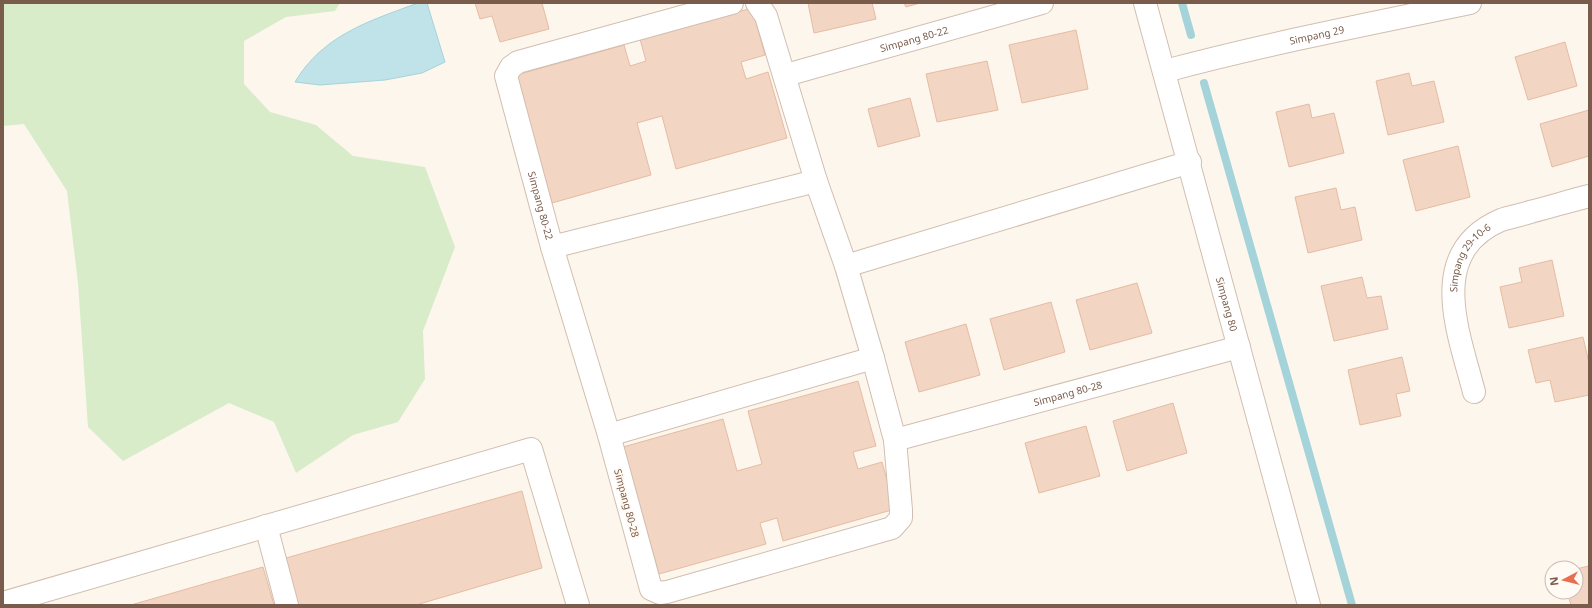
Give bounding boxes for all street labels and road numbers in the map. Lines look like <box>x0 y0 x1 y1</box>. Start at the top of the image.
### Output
street label: Simpang 29 <box>1288 22 1346 48</box>
street label: Simpang 80-22 <box>878 23 950 55</box>
street label: Simpang 80-22 <box>525 170 557 242</box>
street label: Simpang 29-10-6 <box>1446 220 1493 292</box>
street label: Simpang 80 <box>1213 275 1241 333</box>
street label: Simpang 80-28 <box>1032 377 1104 409</box>
street label: Simpang 80-28 <box>611 467 643 539</box>

